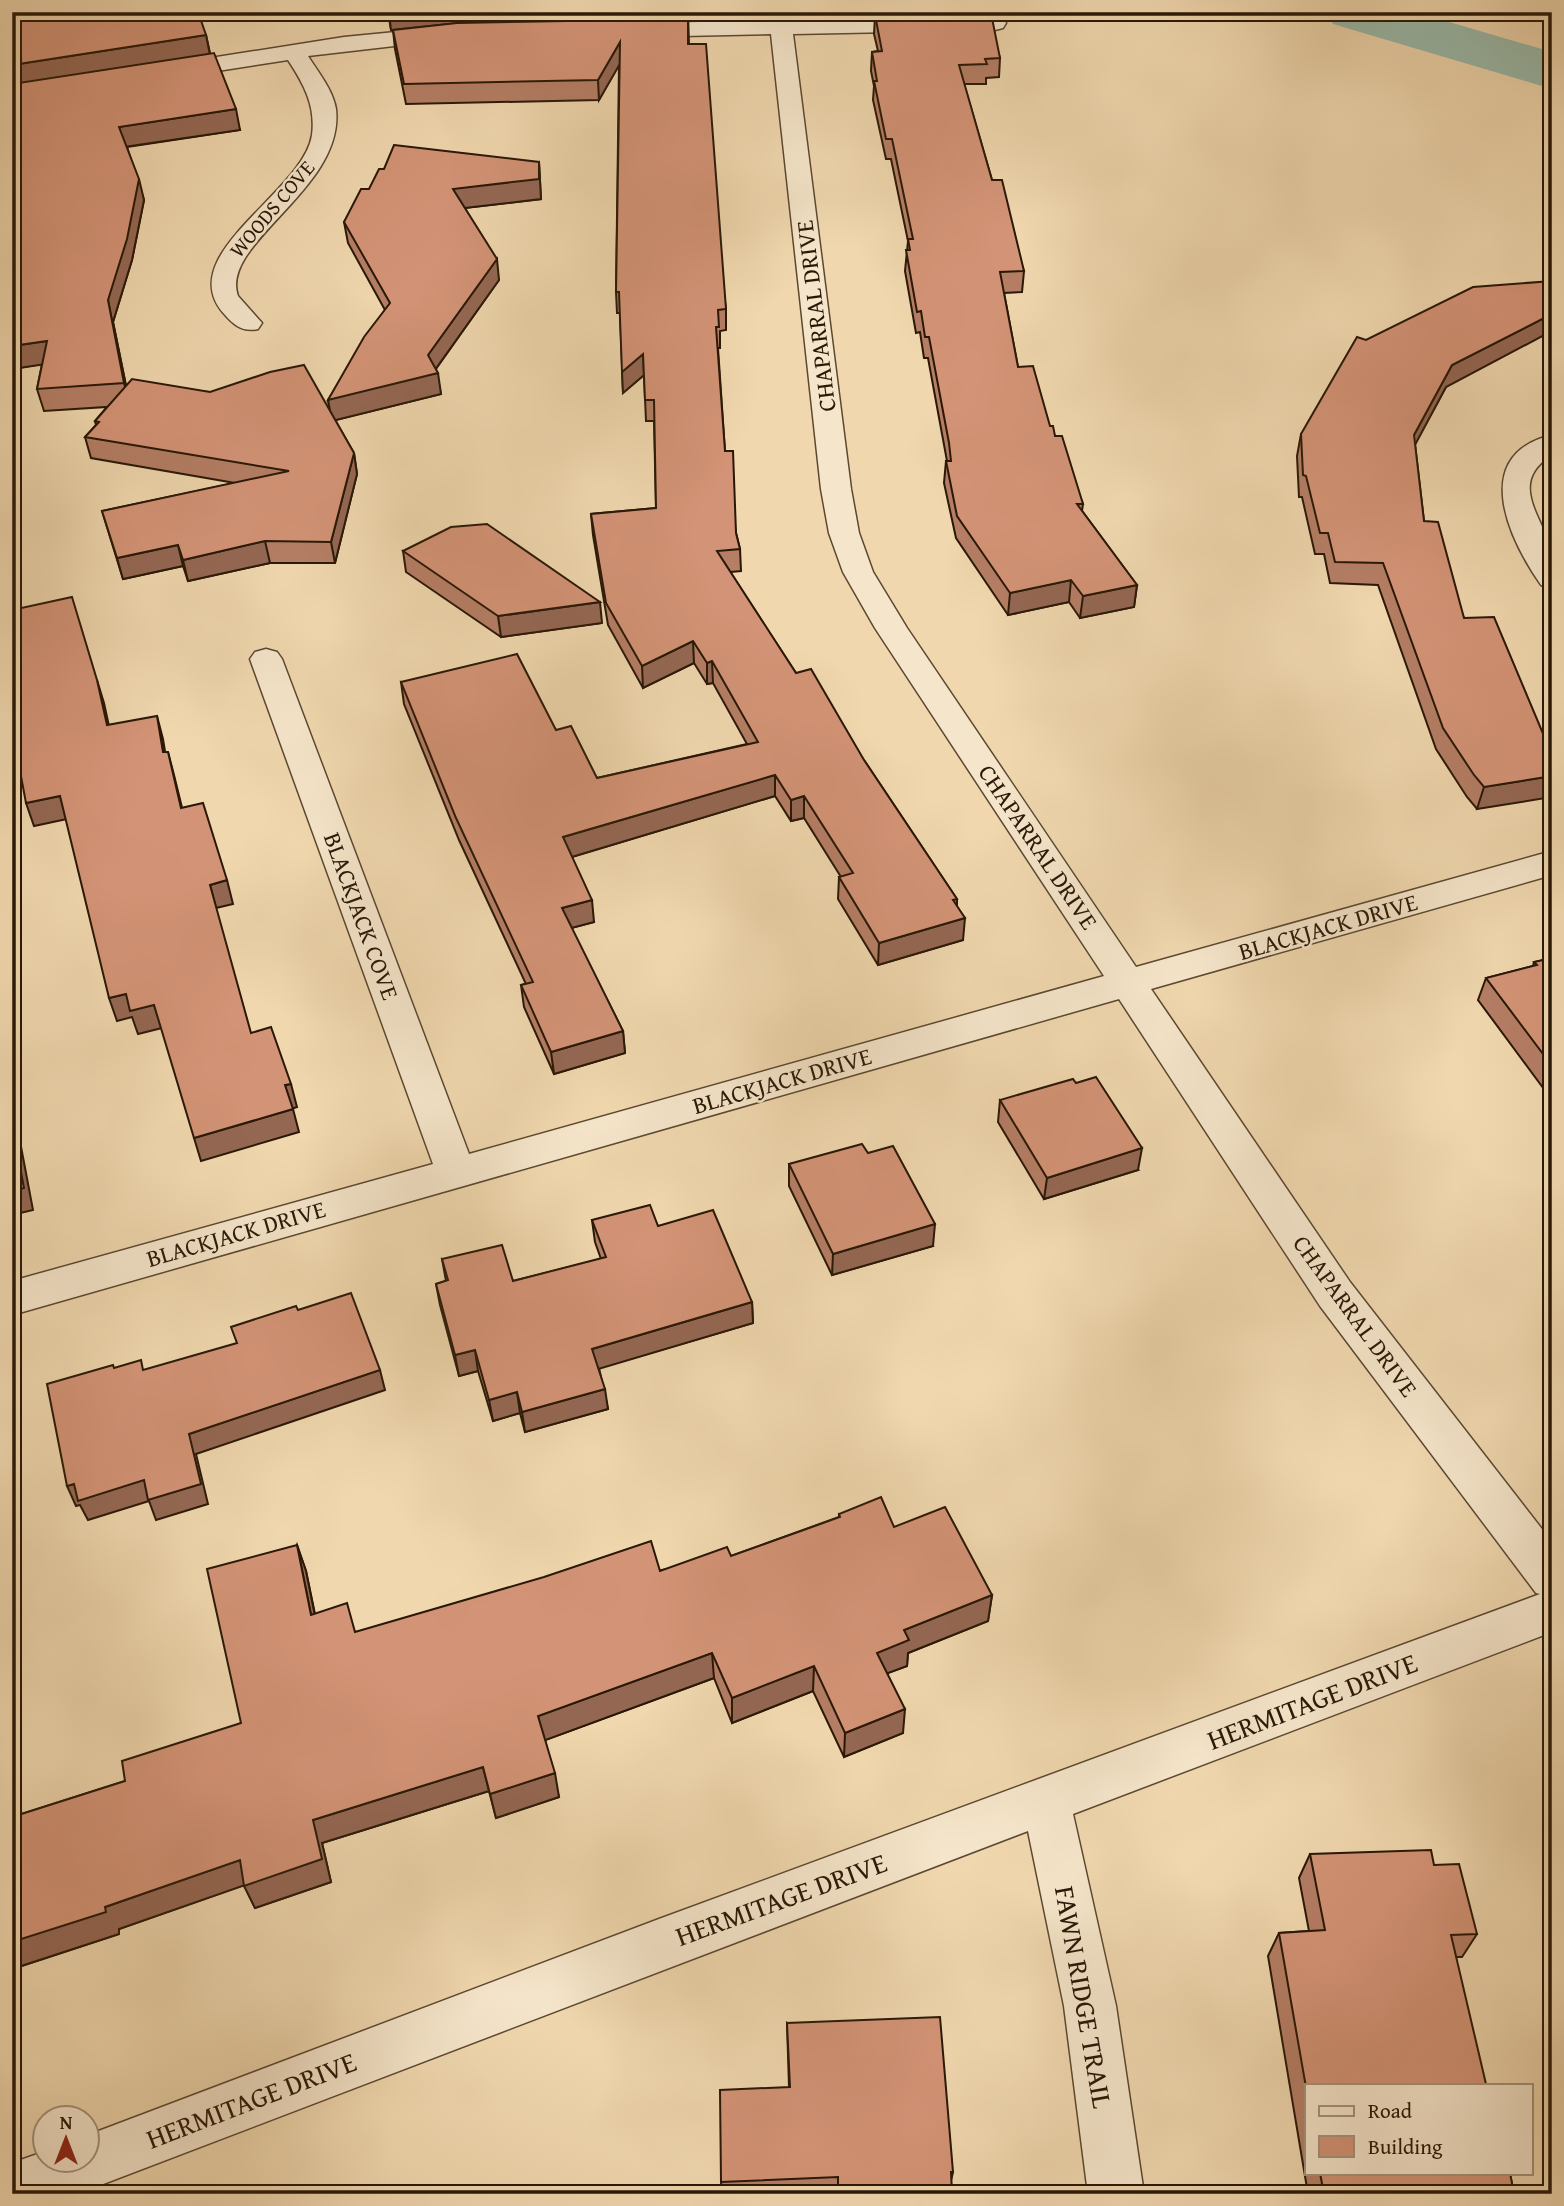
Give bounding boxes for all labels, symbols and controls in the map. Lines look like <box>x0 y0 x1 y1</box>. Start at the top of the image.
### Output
street label: WOODS COVE <box>222 153 322 264</box>
street label: CHAPARRAL DRIVE <box>786 218 845 414</box>
street label: CHAPARRAL DRIVE <box>970 757 1107 936</box>
street label: BLACKJACK COVE <box>315 827 408 1004</box>
street label: BLACKJACK DRIVE <box>1234 884 1421 969</box>
street label: BLACKJACK DRIVE <box>688 1038 875 1123</box>
street label: BLACKJACK DRIVE <box>142 1191 329 1276</box>
street label: CHAPARRAL DRIVE <box>1285 1228 1426 1404</box>
street label: HERMITAGE DRIVE <box>1201 1642 1423 1759</box>
street label: HERMITAGE DRIVE <box>669 1841 892 1956</box>
street label: FAWN RIDGE TRAIL <box>1045 1883 1124 2112</box>
street label: HERMITAGE DRIVE <box>140 2041 362 2158</box>
legend <box>1305 2084 1532 2174</box>
text: Road <box>1368 2095 1413 2126</box>
north arrow <box>32 2104 102 2174</box>
text: N <box>60 2108 73 2136</box>
text: Building <box>1368 2131 1443 2162</box>

